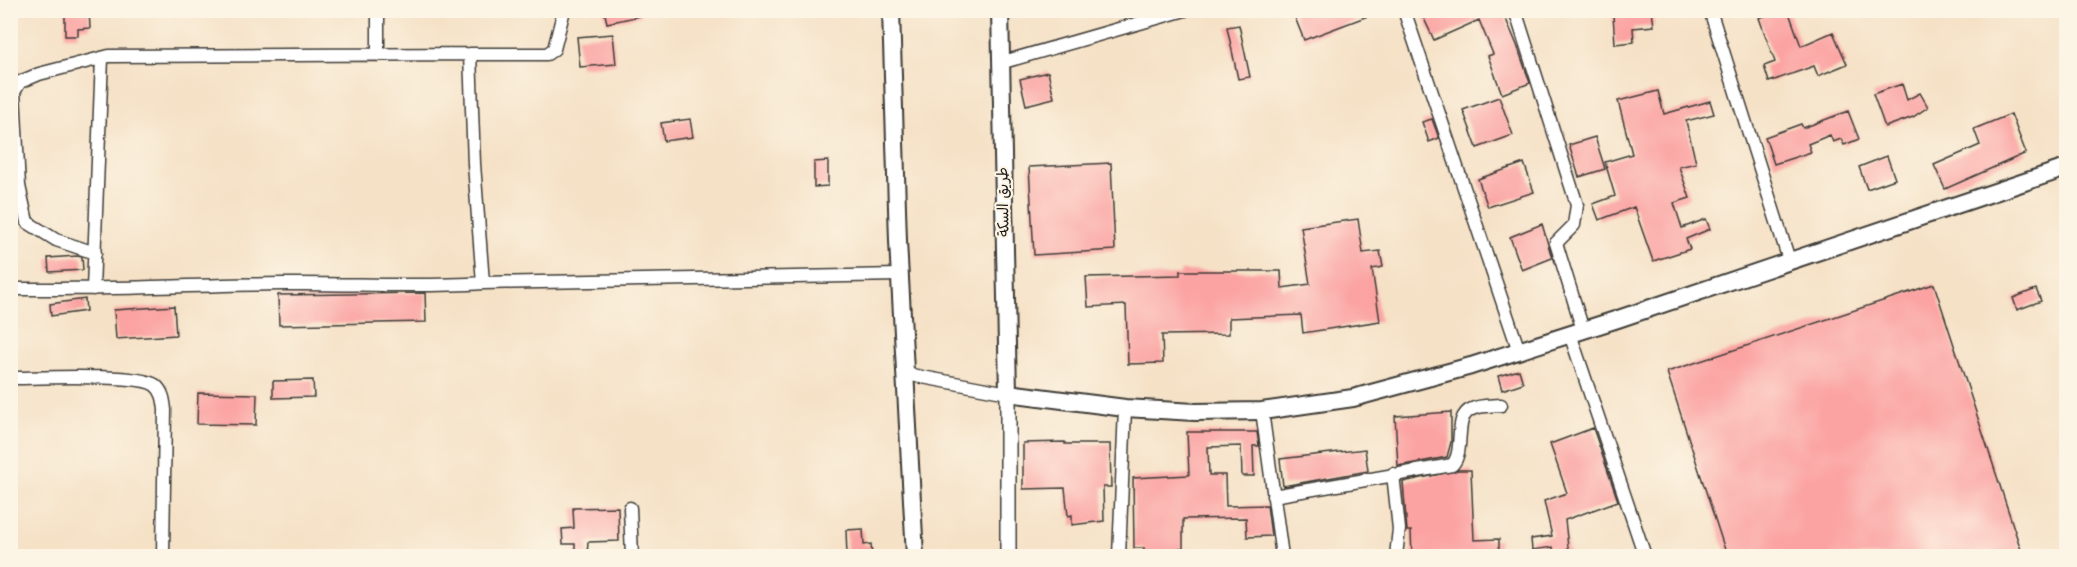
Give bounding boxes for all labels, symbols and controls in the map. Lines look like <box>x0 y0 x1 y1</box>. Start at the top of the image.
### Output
street label: طريق السكة <box>991 167 1013 237</box>

